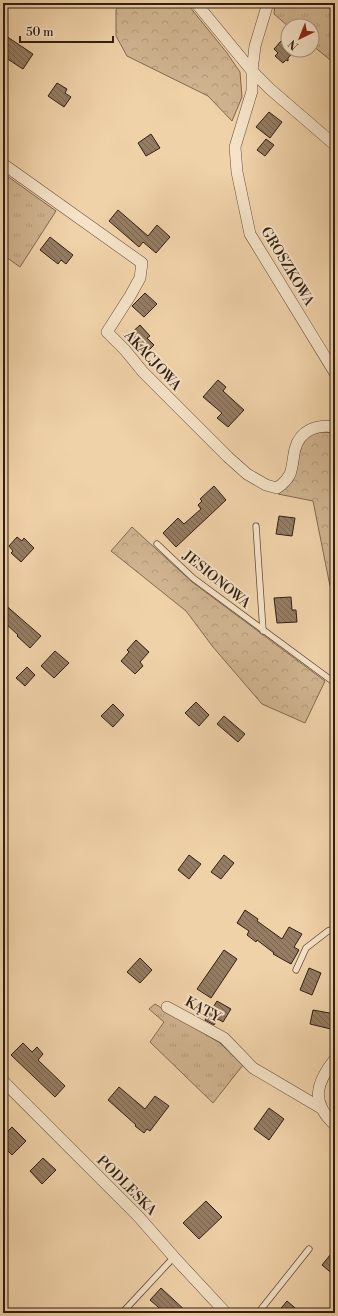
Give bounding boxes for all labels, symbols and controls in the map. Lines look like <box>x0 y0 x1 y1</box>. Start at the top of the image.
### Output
scale bar <box>20 18 113 44</box>
north arrow <box>280 18 320 58</box>
text: 50 m <box>26 25 54 40</box>
text: N <box>286 36 302 53</box>
street label: GROSZKOWA <box>257 224 318 310</box>
street label: AKACJOWA <box>119 326 185 395</box>
street label: JESIONOWA <box>178 546 254 613</box>
street label: KĄTY <box>182 993 224 1027</box>
street label: PODLESKA <box>92 1152 160 1220</box>

